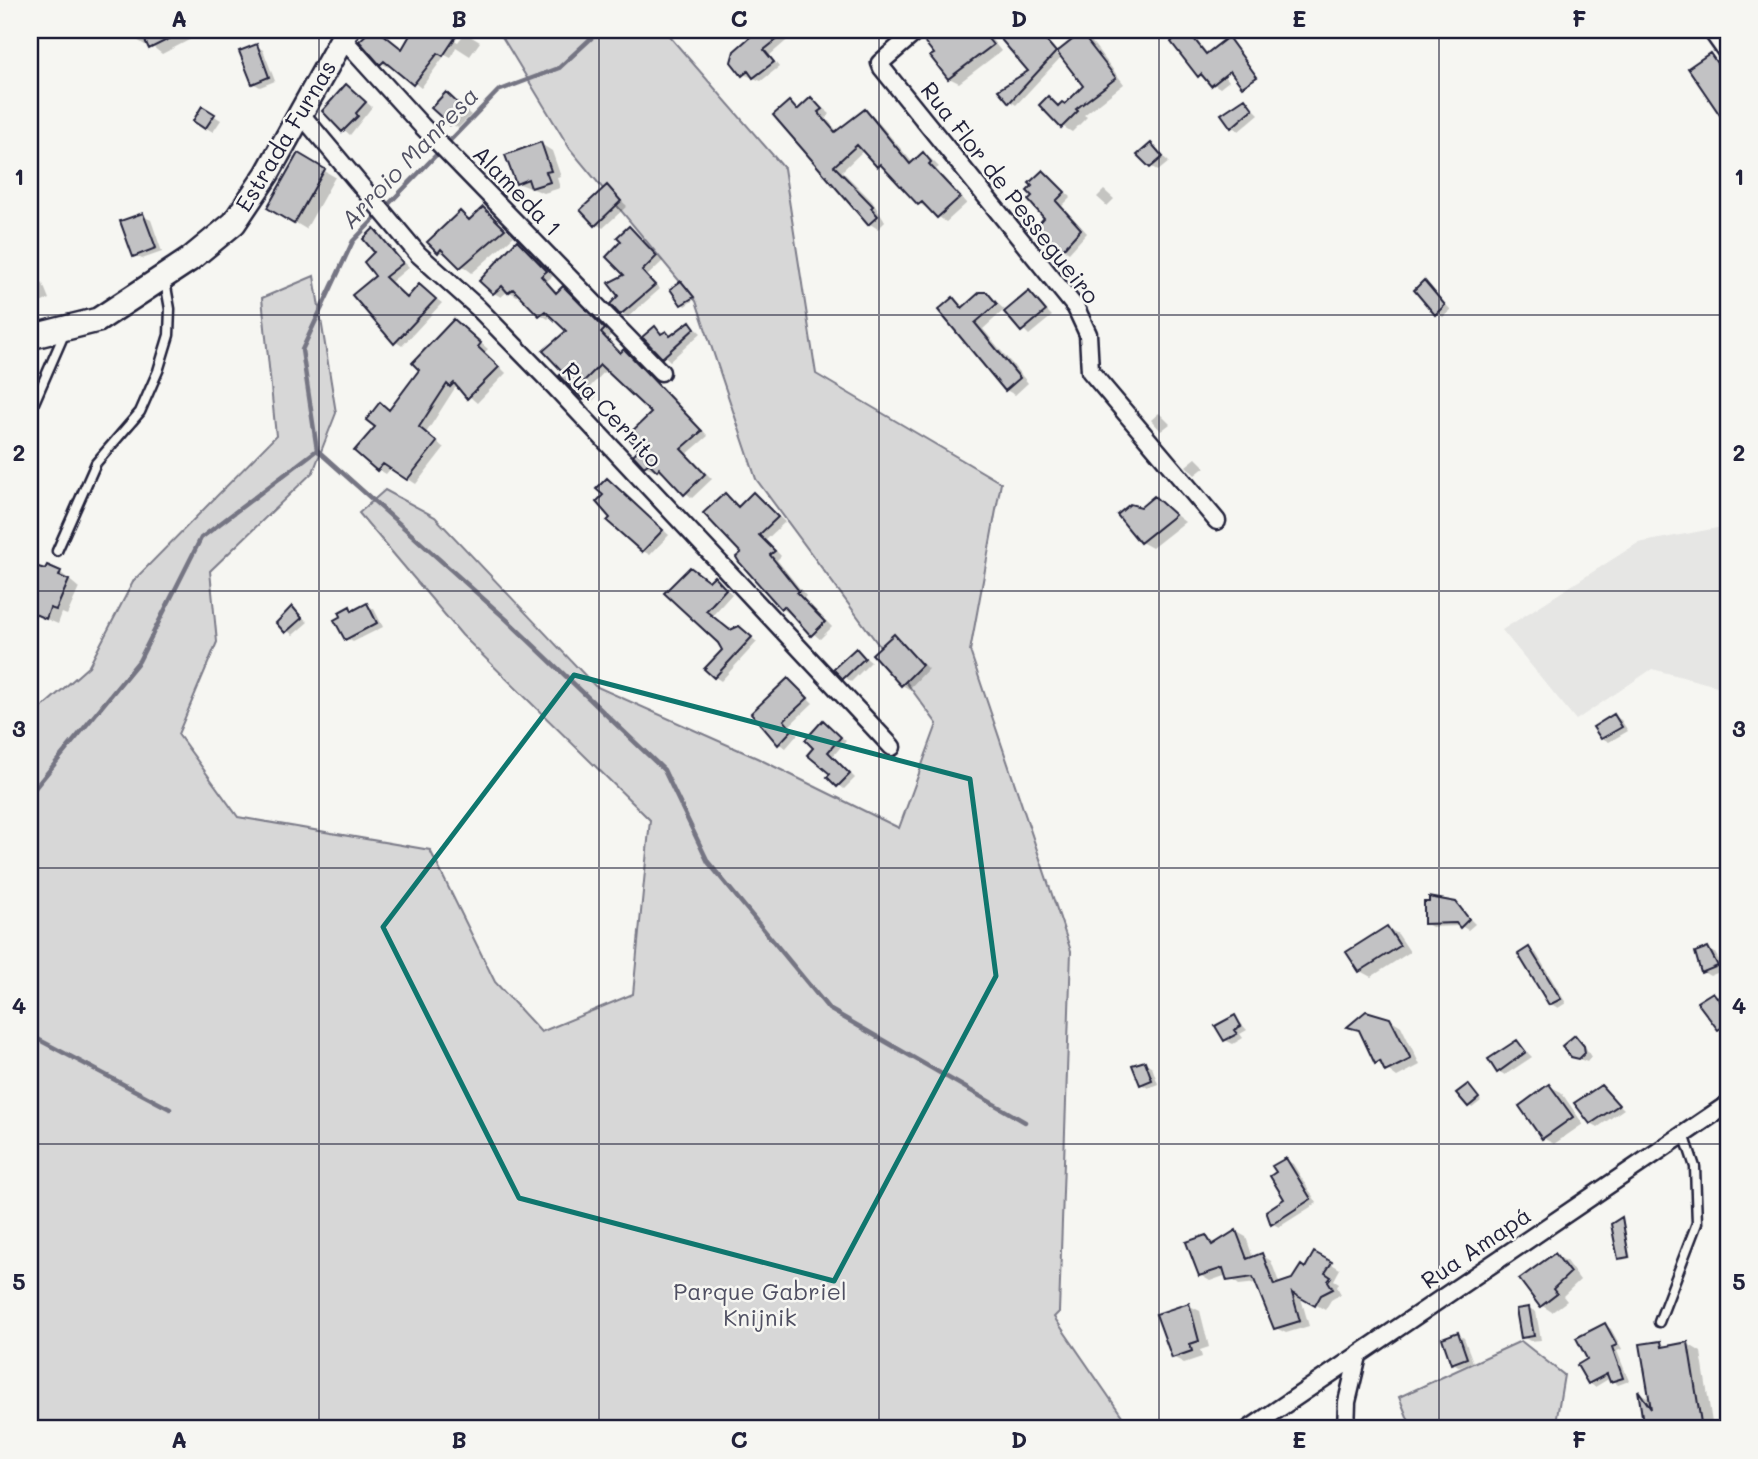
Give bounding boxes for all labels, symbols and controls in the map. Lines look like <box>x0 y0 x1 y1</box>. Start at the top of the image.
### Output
text: A <box>171 3 187 33</box>
text: B <box>451 3 467 33</box>
text: C <box>730 3 748 33</box>
text: D <box>1011 3 1027 33</box>
text: E <box>1292 3 1306 33</box>
text: F <box>1572 3 1586 33</box>
street label: Estrada Furnas <box>228 54 342 217</box>
street label: Rua Flor de Pessegueiro <box>915 75 1107 309</box>
water label: Arroio Manresa <box>333 80 484 234</box>
street label: Alameda 1 <box>467 138 569 242</box>
text: 1 <box>14 161 24 191</box>
text: 1 <box>1734 161 1744 191</box>
street label: Rua Cerrito <box>556 355 669 473</box>
text: 2 <box>13 437 25 467</box>
text: 2 <box>1733 437 1745 467</box>
text: 3 <box>12 713 26 743</box>
text: 3 <box>1732 713 1746 743</box>
text: 4 <box>12 990 26 1020</box>
text: 4 <box>1732 990 1746 1020</box>
street label: Rua Amapá <box>1415 1199 1536 1295</box>
text: 5 <box>12 1266 26 1296</box>
text: 5 <box>1732 1266 1746 1296</box>
park label: Parque Gabriel Knijnik <box>673 1276 847 1332</box>
text: A <box>171 1424 187 1454</box>
text: B <box>451 1424 467 1454</box>
text: C <box>730 1424 748 1454</box>
text: D <box>1011 1424 1027 1454</box>
text: E <box>1292 1424 1306 1454</box>
text: F <box>1572 1424 1586 1454</box>

